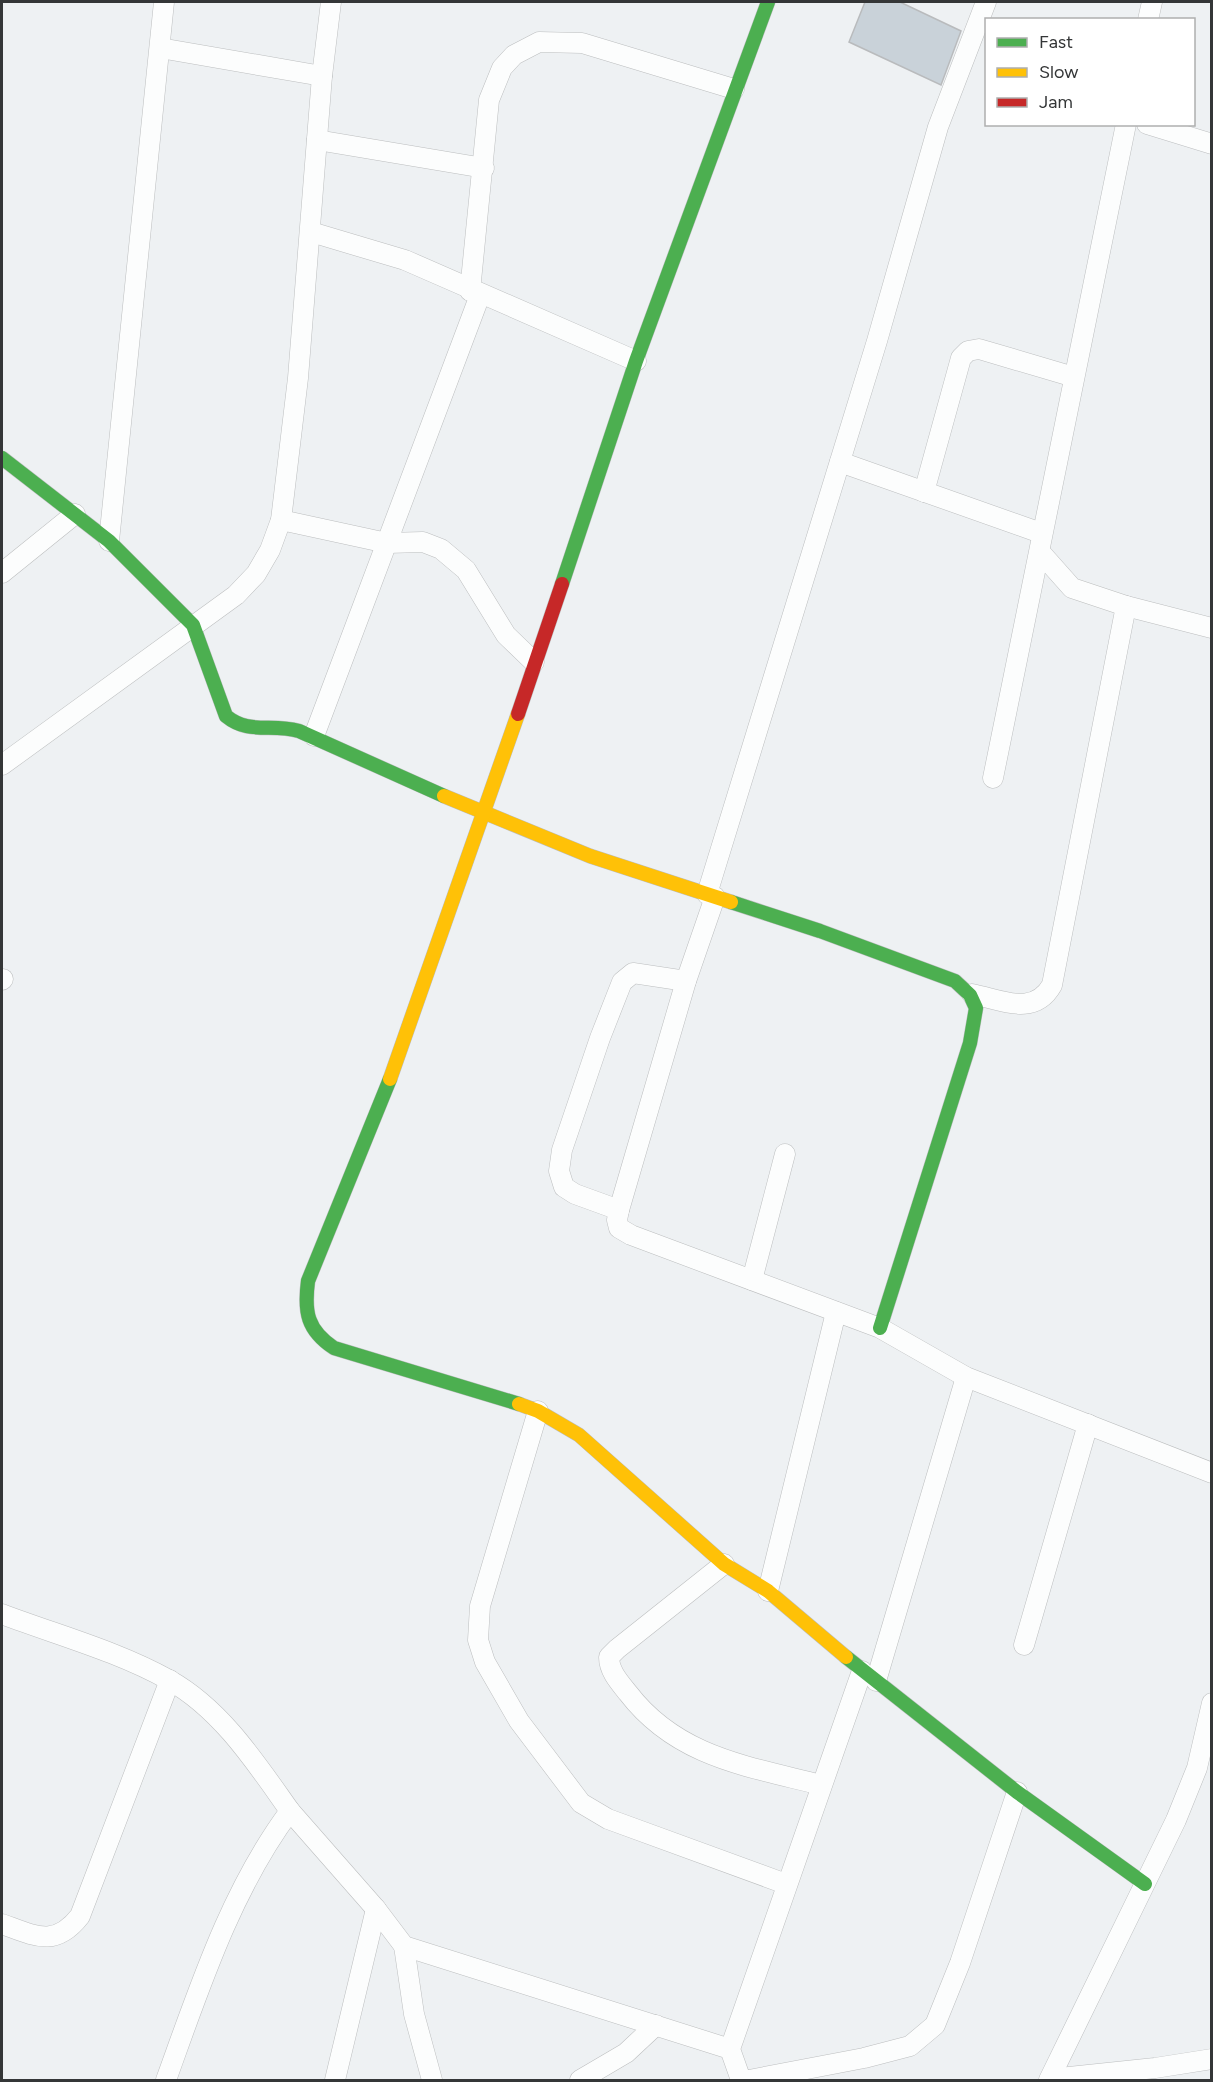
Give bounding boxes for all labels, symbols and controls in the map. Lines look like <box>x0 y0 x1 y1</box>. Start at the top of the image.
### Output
legend <box>985 18 1195 126</box>
text: Fast <box>1039 31 1073 53</box>
text: Slow <box>1039 61 1078 83</box>
text: Jam <box>1039 91 1073 113</box>

